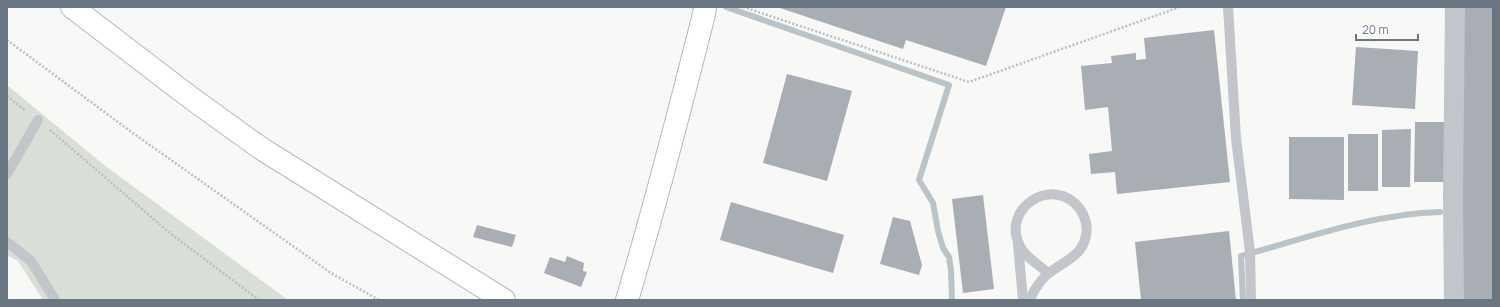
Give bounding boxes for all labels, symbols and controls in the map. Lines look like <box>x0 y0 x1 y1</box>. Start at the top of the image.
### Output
scale bar <box>1356 16 1418 42</box>
text: 20 m <box>1362 21 1389 38</box>

